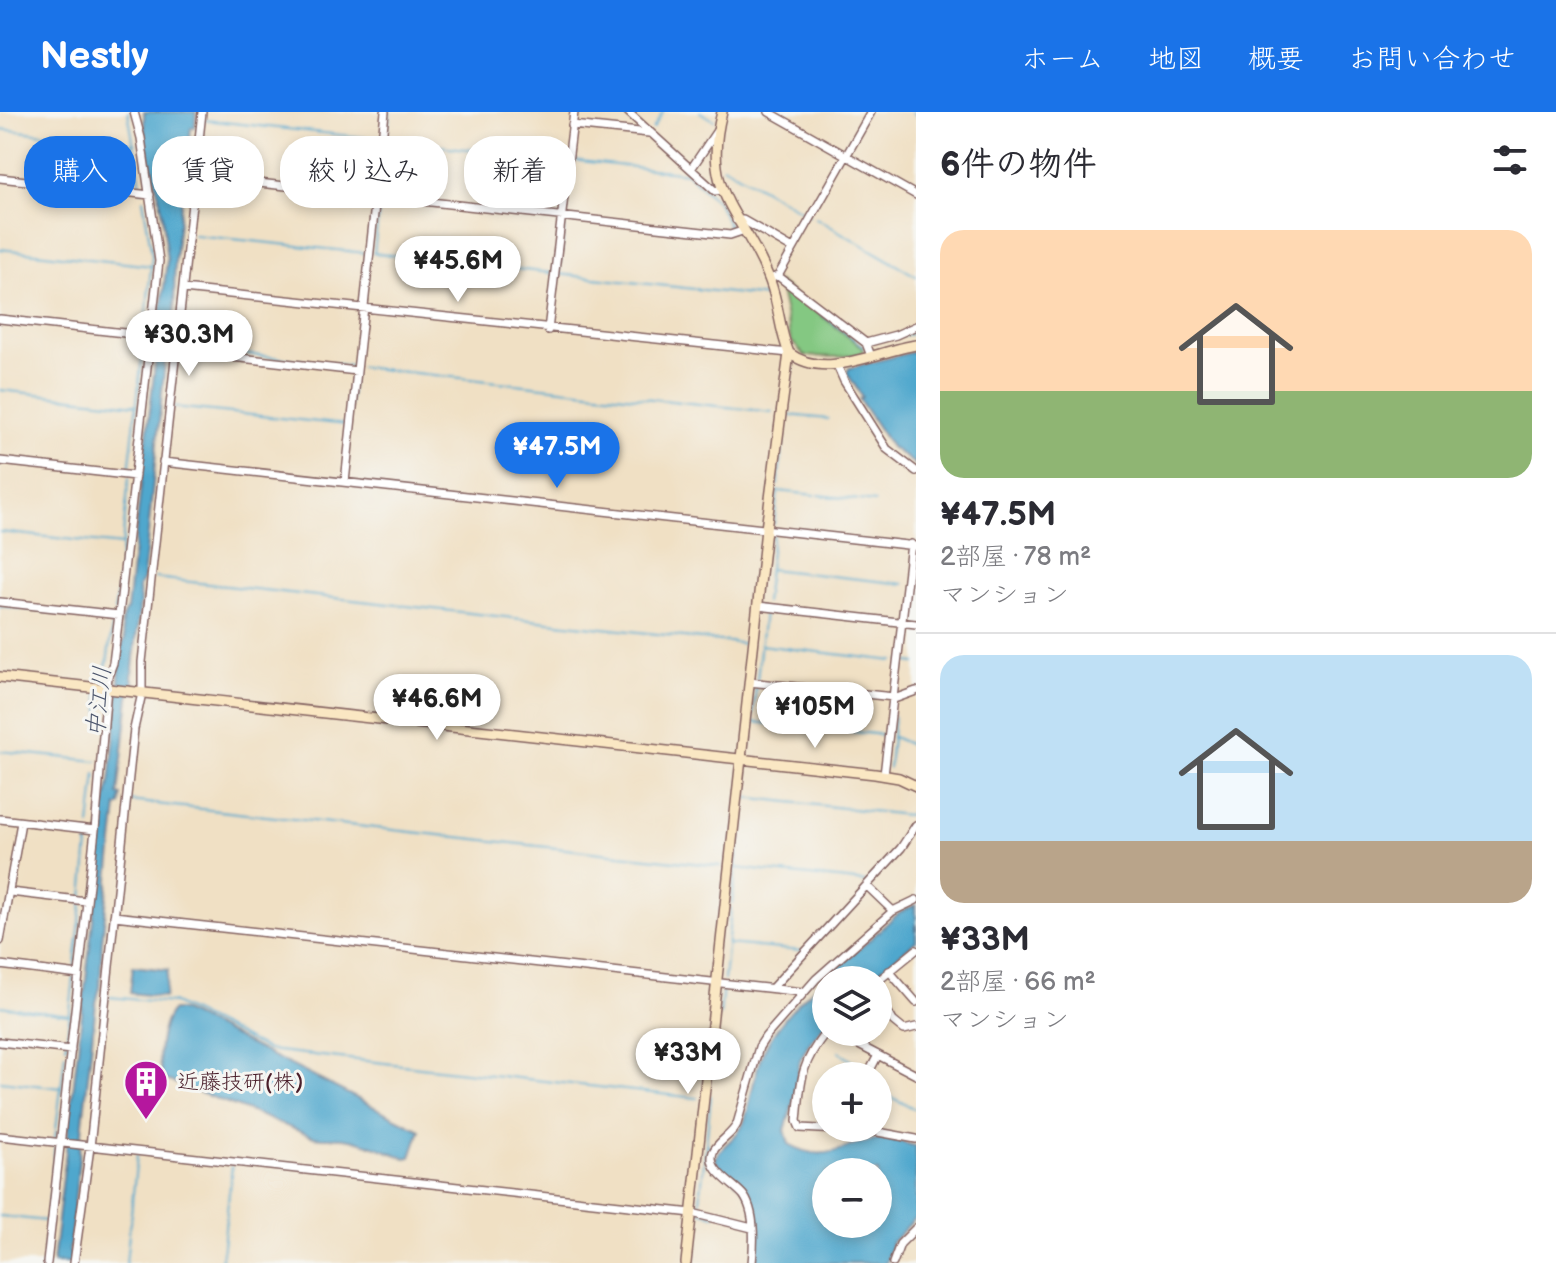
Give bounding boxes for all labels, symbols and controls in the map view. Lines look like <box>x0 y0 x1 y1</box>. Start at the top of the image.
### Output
text: Nestly <box>40 34 149 79</box>
text: ホーム <box>1021 43 1104 76</box>
text: 地図 <box>1148 43 1204 76</box>
text: 概要 <box>1248 43 1304 76</box>
text: お問い合わせ <box>1348 43 1516 76</box>
chip: 購入 <box>24 136 136 208</box>
chip: 賃貸 <box>152 136 264 208</box>
chip: 絞り込み <box>280 136 448 208</box>
chip: 新着 <box>464 136 576 208</box>
icon: filters <box>1488 138 1532 182</box>
text: 6件の物件 <box>940 144 1097 185</box>
pin: ¥45.6M <box>393 236 523 304</box>
text: ¥45.6M <box>413 246 503 277</box>
icon: home <box>1164 282 1308 426</box>
pin: ¥30.3M <box>124 310 254 378</box>
text: ¥30.3M <box>144 320 234 351</box>
pin: ¥47.5M <box>492 422 622 490</box>
text: ¥47.5M <box>513 432 601 463</box>
text: ¥47.5M <box>940 494 1056 535</box>
text: 2部屋 · 78 m² <box>940 542 1091 573</box>
text: マンション <box>940 580 1069 611</box>
water label: 中江川 <box>81 665 117 739</box>
pin: ¥46.6M <box>372 674 502 742</box>
pin: ¥105M <box>759 682 871 750</box>
text: ¥46.6M <box>392 684 482 715</box>
text: ¥105M <box>775 692 855 723</box>
icon: home <box>1164 707 1308 851</box>
text: ¥33M <box>940 919 1030 960</box>
map controls <box>812 966 892 1238</box>
button: layers <box>812 966 892 1046</box>
text: 2部屋 · 66 m² <box>940 967 1096 998</box>
text: マンション <box>940 1005 1069 1036</box>
pin: ¥33M <box>641 1028 735 1096</box>
text: ¥33M <box>654 1038 722 1069</box>
building icon: 近藤技研(株) <box>122 1058 170 1121</box>
button: + <box>812 1062 892 1142</box>
place label: 近藤技研(株) <box>177 1069 303 1096</box>
button: − <box>812 1158 892 1238</box>

